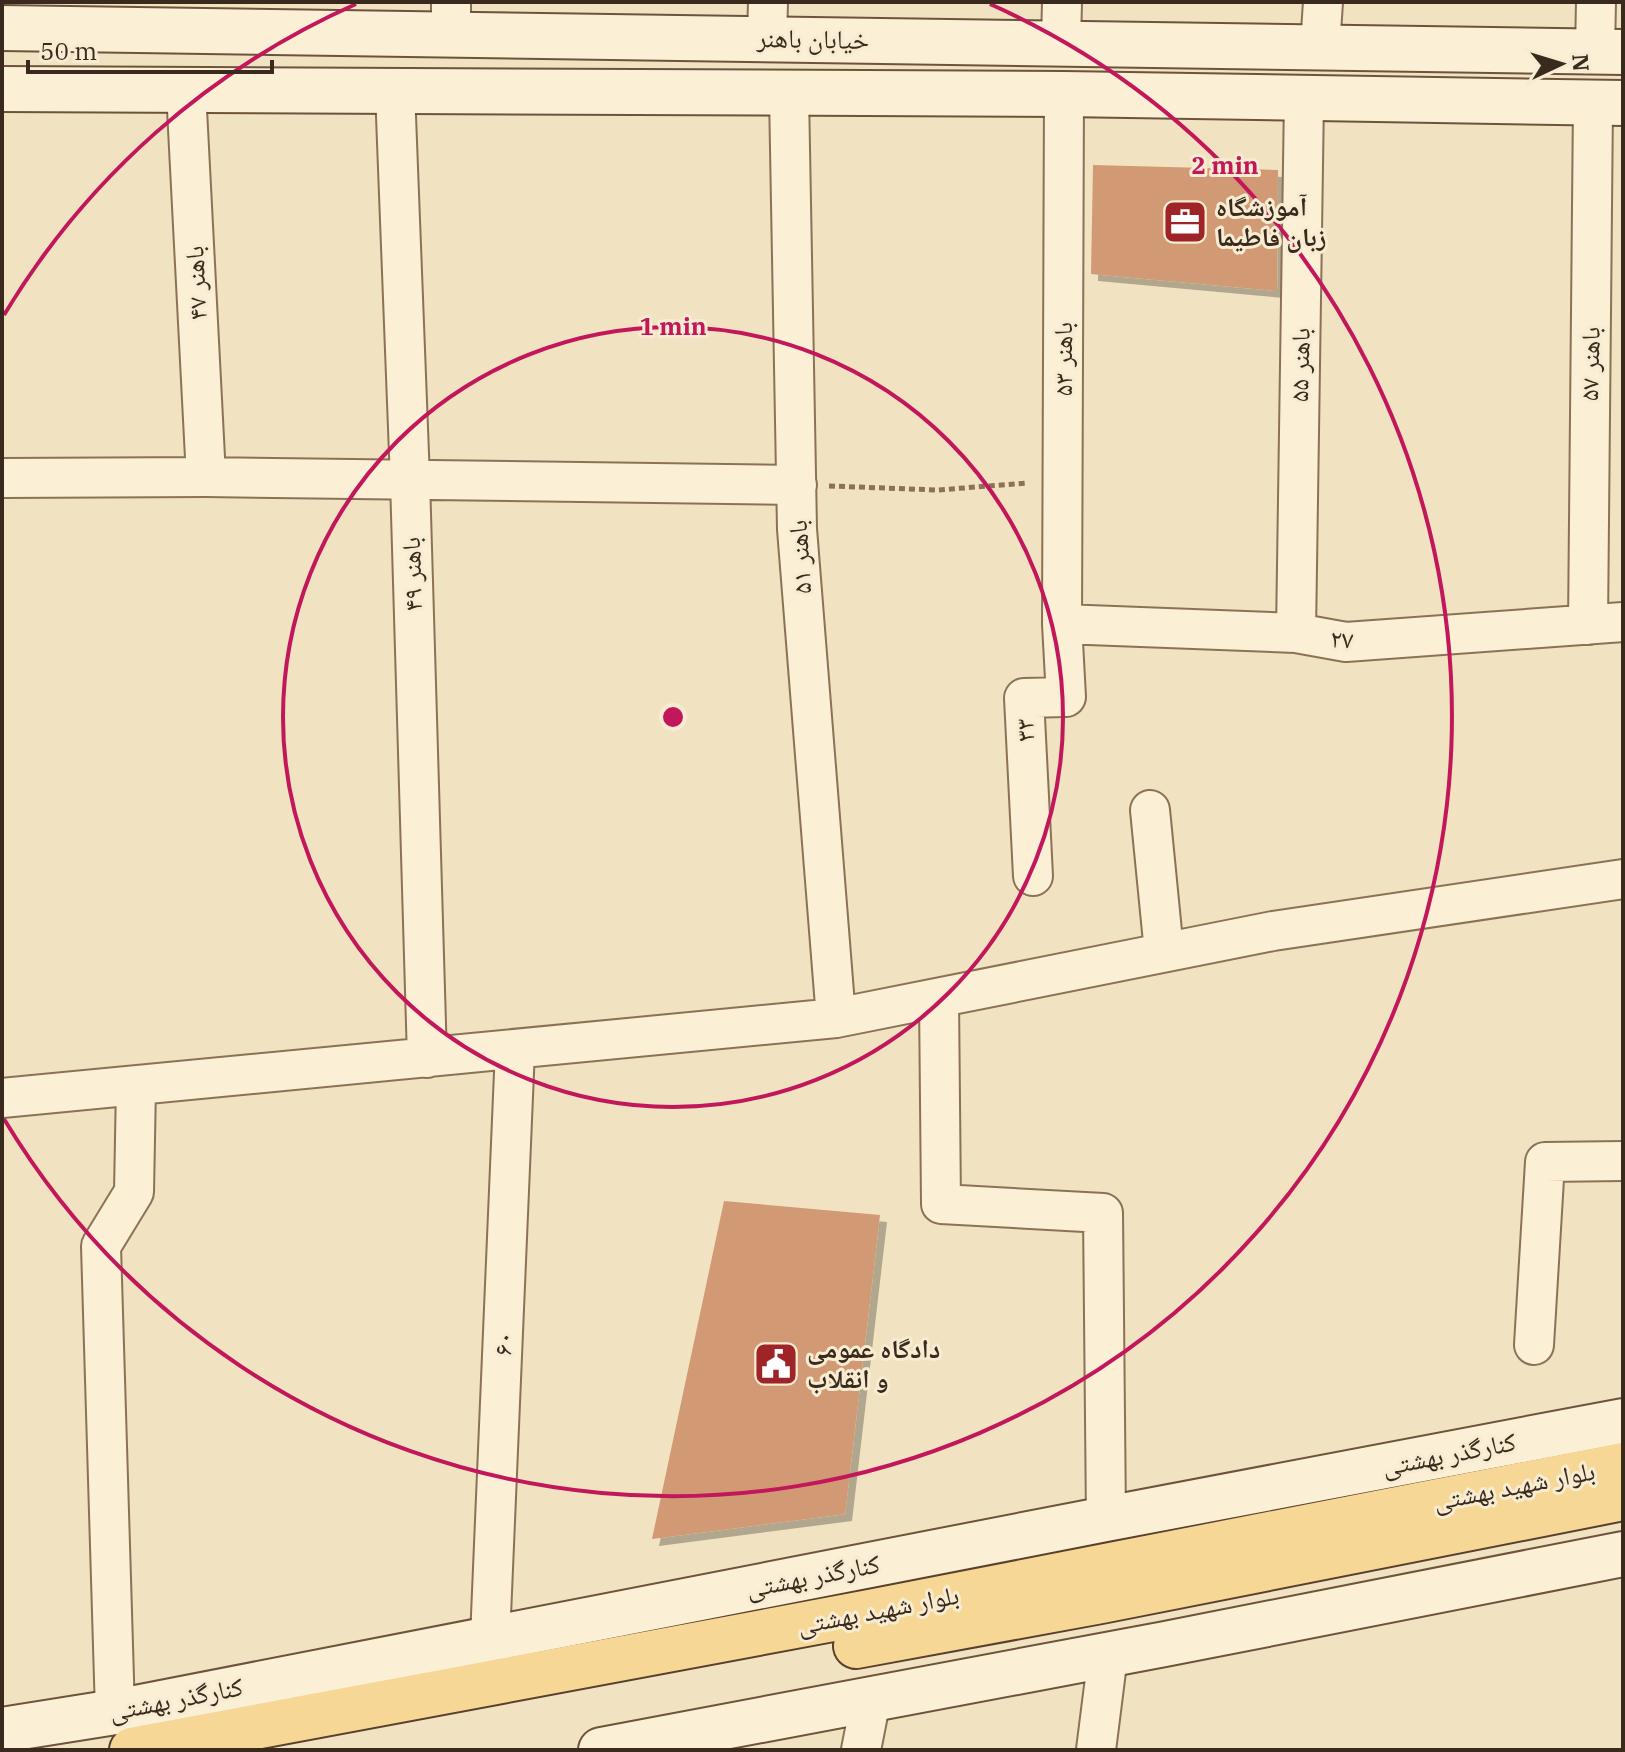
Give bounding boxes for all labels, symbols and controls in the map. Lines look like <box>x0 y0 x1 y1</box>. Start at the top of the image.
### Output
street label: خیابان باهنر <box>755 20 870 56</box>
scale bar <box>28 24 272 74</box>
north arrow <box>1521 24 1601 104</box>
text: 50 m <box>40 35 97 67</box>
text: N <box>1566 53 1597 72</box>
text: 2 min <box>1191 149 1259 181</box>
place label: آموزشگاه زبان فاطیما <box>1216 189 1326 253</box>
office icon: آموزشگاه زبان فاطیما <box>1161 198 1209 246</box>
street label: باهنر ۴۷ <box>176 245 214 321</box>
text: 1 min <box>639 310 707 342</box>
street label: باهنر ۵۳ <box>1045 322 1079 396</box>
street label: باهنر ۵۷ <box>1571 326 1607 401</box>
street label: باهنر ۵۵ <box>1281 327 1317 402</box>
street label: باهنر ۵۱ <box>779 519 819 595</box>
street label: باهنر ۴۹ <box>393 536 429 612</box>
street label: ۲۷ <box>1329 620 1355 656</box>
centre of rings <box>659 703 687 731</box>
street label: ۳۳ <box>1006 717 1042 743</box>
place label: دادگاه عمومی و انقلاب <box>807 1331 940 1395</box>
street label: ۶۰ <box>485 1332 519 1356</box>
public building icon: دادگاه عمومی و انقلاب <box>752 1340 800 1388</box>
street label: کنارگذر بهشتی <box>1379 1423 1519 1483</box>
street label: بلوار شهید بهشتی <box>1430 1453 1598 1517</box>
street label: کنارگذر بهشتی <box>743 1545 883 1605</box>
street label: بلوار شهید بهشتی <box>794 1577 962 1641</box>
street label: کنارگذر بهشتی <box>106 1668 246 1728</box>

